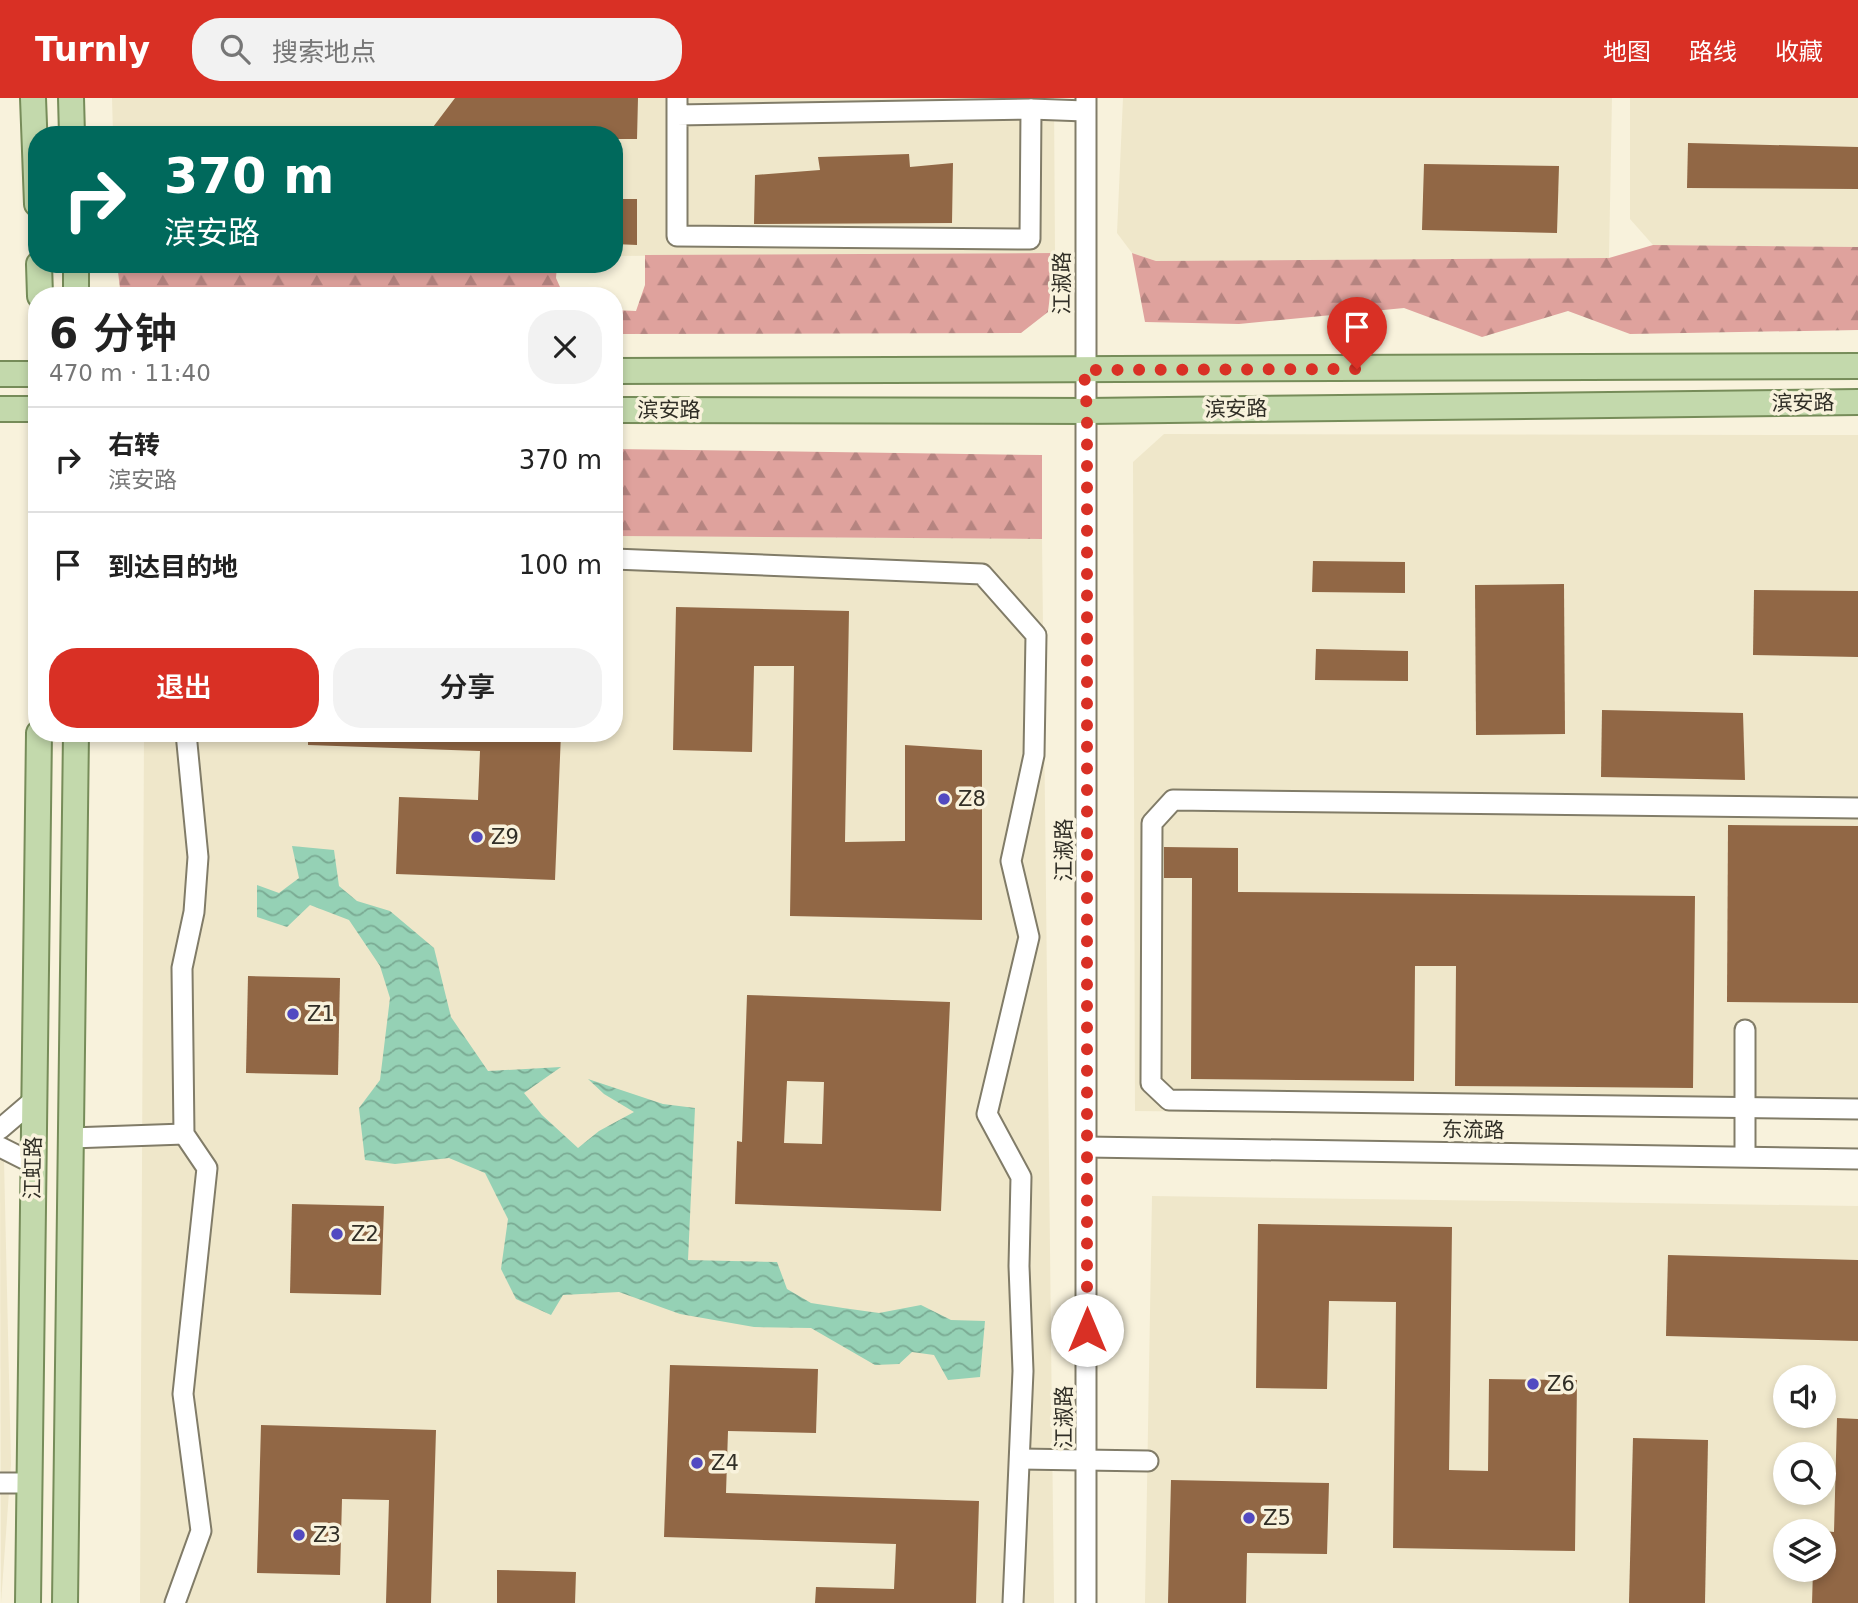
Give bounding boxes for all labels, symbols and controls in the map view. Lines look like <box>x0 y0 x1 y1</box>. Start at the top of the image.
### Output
search box <box>192 18 682 81</box>
text: Turnly <box>35 30 150 69</box>
icon: search <box>216 30 254 68</box>
text: 搜索地点 <box>272 37 376 67</box>
text: 地图 <box>1603 38 1651 66</box>
text: 路线 <box>1689 38 1737 66</box>
text: 收藏 <box>1775 38 1823 66</box>
text: 370 m <box>164 148 334 205</box>
icon: right <box>49 154 140 245</box>
text: 滨安路 <box>164 214 260 252</box>
street label: 江淑路 <box>1050 252 1074 315</box>
pin <box>1327 297 1387 369</box>
icon: arrive <box>1338 308 1376 346</box>
text: 6 分钟 <box>49 309 177 358</box>
button: close <box>528 310 602 384</box>
text: 470 m · 11:40 <box>49 360 211 386</box>
street label: 滨安路 <box>1771 390 1835 416</box>
street label: 滨安路 <box>1204 396 1268 422</box>
street label: 滨安路 <box>638 398 701 422</box>
text: 右转 <box>108 430 160 460</box>
icon: right <box>49 441 87 479</box>
text: 370 m <box>519 445 602 475</box>
text: 滨安路 <box>108 467 177 493</box>
icon: arrive <box>49 546 87 584</box>
text: 100 m <box>519 550 602 580</box>
text: 到达目的地 <box>108 552 238 582</box>
button: 退出 <box>49 648 319 728</box>
button: 分享 <box>333 648 602 728</box>
place label: Z8 <box>958 787 986 811</box>
marker: Z8 <box>936 791 952 807</box>
street label: 江淑路 <box>1052 819 1076 882</box>
place label: Z9 <box>491 825 519 849</box>
marker: Z9 <box>469 829 485 845</box>
place label: Z1 <box>307 1002 335 1026</box>
marker: Z1 <box>285 1006 301 1022</box>
street label: 东流路 <box>1441 1117 1505 1143</box>
street label: 江虹路 <box>20 1136 46 1200</box>
place label: Z2 <box>351 1222 379 1246</box>
marker: Z2 <box>329 1226 345 1242</box>
position arrow <box>1050 1293 1124 1367</box>
map controls <box>1773 1365 1836 1582</box>
button: sound <box>1773 1365 1836 1428</box>
place label: Z6 <box>1547 1372 1575 1396</box>
marker: Z6 <box>1525 1376 1541 1392</box>
street label: 江淑路 <box>1052 1386 1076 1449</box>
button: search <box>1773 1442 1836 1505</box>
place label: Z4 <box>711 1451 739 1475</box>
marker: Z4 <box>689 1455 705 1471</box>
place label: Z5 <box>1263 1506 1291 1530</box>
marker: Z5 <box>1241 1510 1257 1526</box>
button: layers <box>1773 1519 1836 1582</box>
place label: Z3 <box>313 1523 341 1547</box>
marker: Z3 <box>291 1527 307 1543</box>

